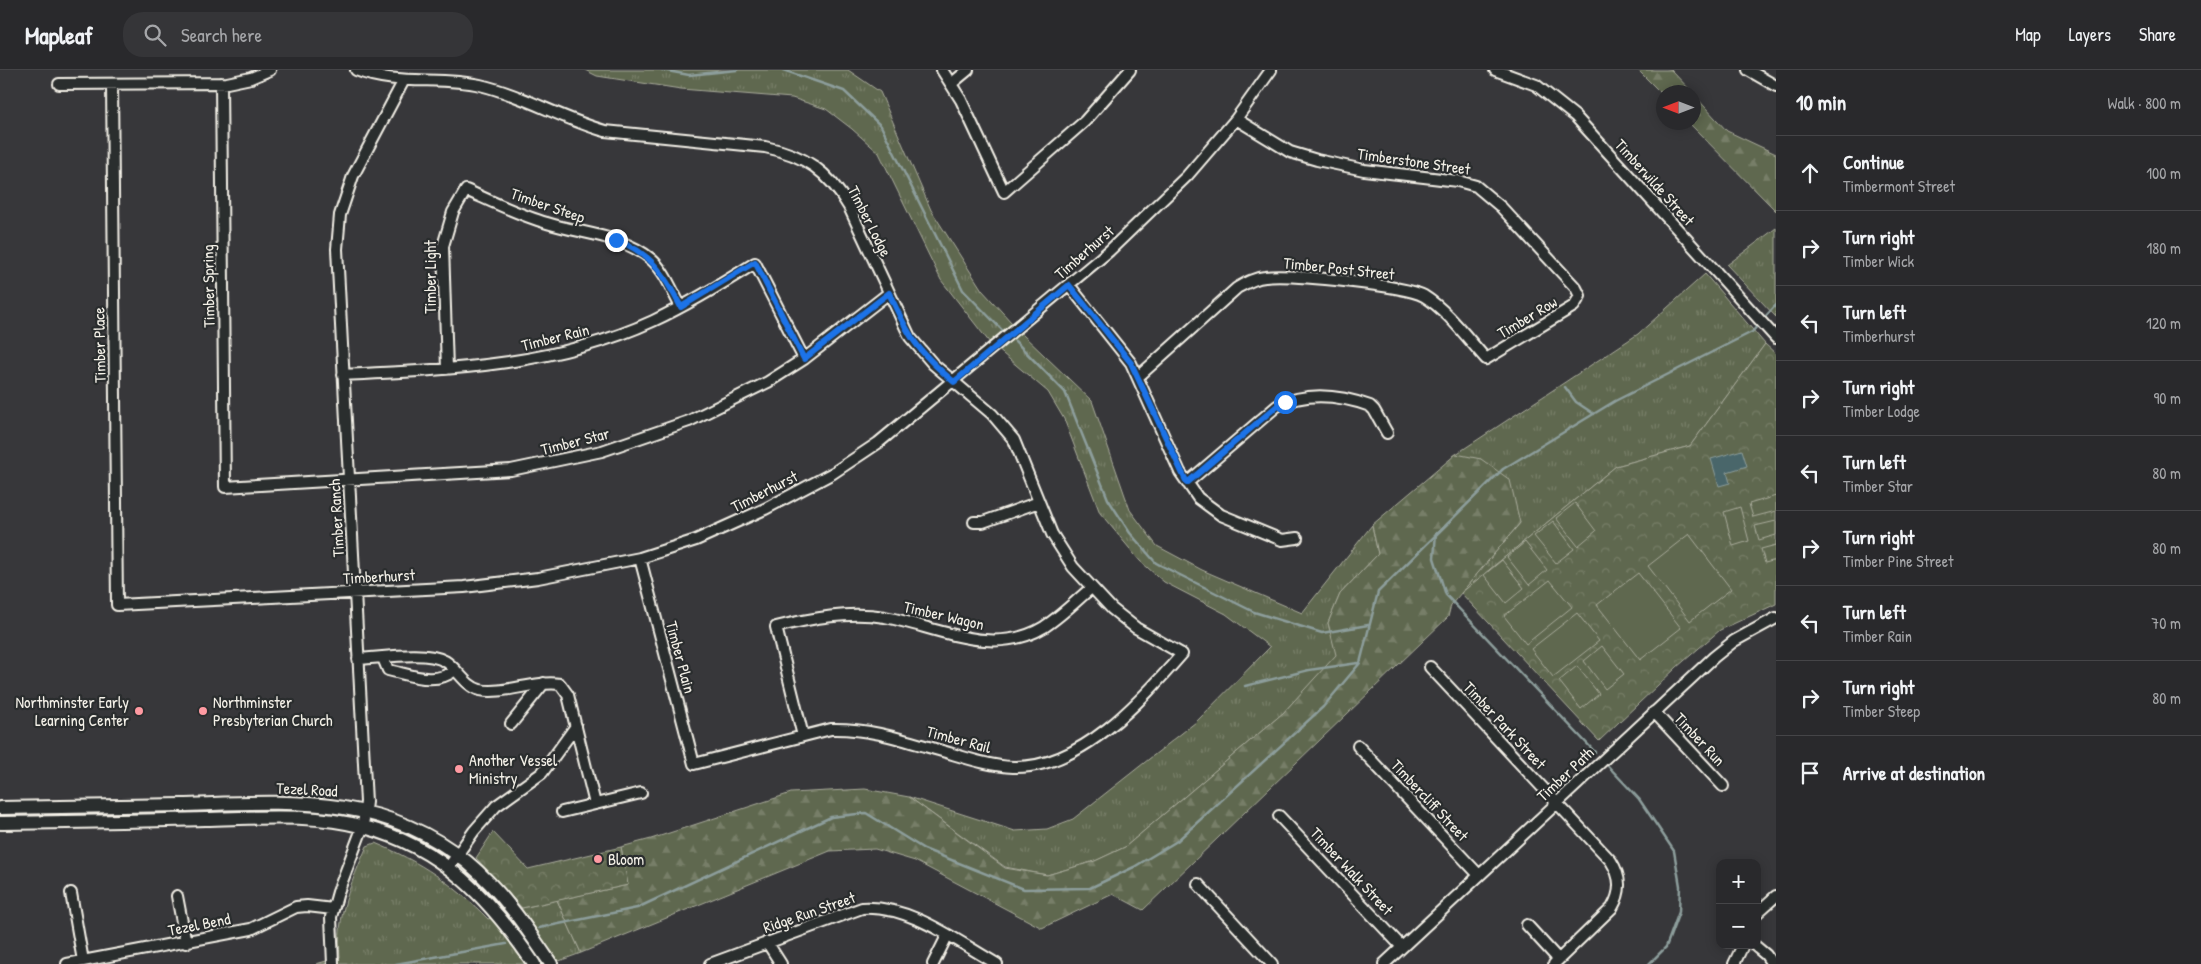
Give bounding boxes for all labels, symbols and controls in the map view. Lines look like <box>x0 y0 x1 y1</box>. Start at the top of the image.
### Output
search box <box>123 12 473 57</box>
text: Mapleaf <box>25 19 93 51</box>
icon: search <box>141 21 169 49</box>
text: Search here <box>181 22 262 48</box>
text: Map <box>2015 22 2041 47</box>
text: Layers <box>2069 22 2111 47</box>
text: Share <box>2139 22 2176 47</box>
north arrow <box>1656 85 1701 130</box>
text: 10 min <box>1796 88 1846 117</box>
text: Walk · 800 m <box>2108 92 2181 114</box>
street label: Timberwilde Street <box>1610 134 1700 231</box>
street label: Timberstone Street <box>1356 142 1472 180</box>
text: Continue <box>1843 149 1904 175</box>
icon: ahead <box>1796 159 1824 187</box>
text: 100 m <box>2146 162 2181 184</box>
text: Timbermont Street <box>1843 175 1955 197</box>
street label: Timber Steep <box>508 182 588 228</box>
street label: Timber Lodge <box>843 182 898 261</box>
street label: Timberhurst <box>1050 220 1119 284</box>
text: Turn right <box>1843 224 1914 250</box>
route end <box>605 229 628 252</box>
icon: right <box>1796 234 1824 262</box>
text: 180 m <box>2147 237 2181 259</box>
street label: Timber Light <box>419 240 441 314</box>
street label: Timber Spring <box>196 244 220 328</box>
text: Timber Wick <box>1843 250 1914 272</box>
street label: Timber Post Street <box>1282 251 1396 285</box>
street label: Timber Row <box>1493 291 1561 343</box>
text: Turn left <box>1843 299 1906 325</box>
street label: Timber Place <box>87 306 111 383</box>
icon: left <box>1796 309 1824 337</box>
text: 120 m <box>2146 312 2181 334</box>
street label: Timber Rain <box>519 318 591 356</box>
text: Timberhurst <box>1843 325 1915 347</box>
text: Turn right <box>1843 374 1914 400</box>
icon: right <box>1796 384 1824 412</box>
text: 90 m <box>2153 387 2181 409</box>
route start <box>1274 391 1297 414</box>
text: Timber Lodge <box>1843 400 1920 422</box>
street label: Timber Star <box>538 422 612 460</box>
text: Turn left <box>1843 449 1906 475</box>
icon: left <box>1796 459 1824 487</box>
text: 80 m <box>2152 462 2181 484</box>
street label: Timberhurst <box>727 465 802 517</box>
text: Timber Star <box>1843 475 1913 497</box>
street label: Timber Ranch <box>323 478 349 558</box>
text: Turn right <box>1843 524 1914 550</box>
icon: right <box>1796 534 1824 562</box>
text: 80 m <box>2152 537 2181 559</box>
text: Timber Pine Street <box>1843 550 1954 572</box>
street label: Timberhurst <box>342 563 416 589</box>
street label: Timber Wagon <box>902 595 986 635</box>
text: Turn left <box>1843 599 1906 625</box>
icon: left <box>1796 609 1824 637</box>
text: 70 m <box>2151 612 2181 634</box>
street label: Timber Plain <box>661 619 701 695</box>
text: Timber Rain <box>1843 625 1912 647</box>
text: Turn right <box>1843 674 1914 700</box>
street label: Timber Park Street <box>1459 676 1552 774</box>
icon: right <box>1796 684 1824 712</box>
text: 80 m <box>2152 687 2181 709</box>
place label: Northminster Early Learning Center <box>16 691 129 731</box>
place label: Northminster Presbyterian Church <box>213 691 333 731</box>
text: Timber Steep <box>1843 700 1920 722</box>
marker: Northminster Early Learning Center <box>133 705 145 717</box>
marker: Northminster Presbyterian Church <box>197 705 209 717</box>
street label: Timber Run <box>1670 707 1730 771</box>
street label: Timber Rail <box>924 720 994 758</box>
street label: Timber Path <box>1532 742 1599 806</box>
place label: Another Vessel Ministry <box>469 749 558 789</box>
street label: Timbercliff Street <box>1386 754 1474 846</box>
icon: arrive <box>1796 759 1824 787</box>
text: Arrive at destination <box>1843 760 1985 786</box>
marker: Another Vessel Ministry <box>453 763 465 775</box>
street label: Tezel Road <box>276 776 338 802</box>
street label: Timber Walk Street <box>1306 822 1399 920</box>
place label: Bloom <box>608 848 644 870</box>
marker: Bloom <box>592 853 604 865</box>
map controls <box>1716 859 1761 949</box>
button: + <box>1716 859 1761 904</box>
street label: Ridge Run Street <box>760 886 858 938</box>
button: − <box>1716 904 1761 949</box>
street label: Tezel Bend <box>166 907 232 941</box>

